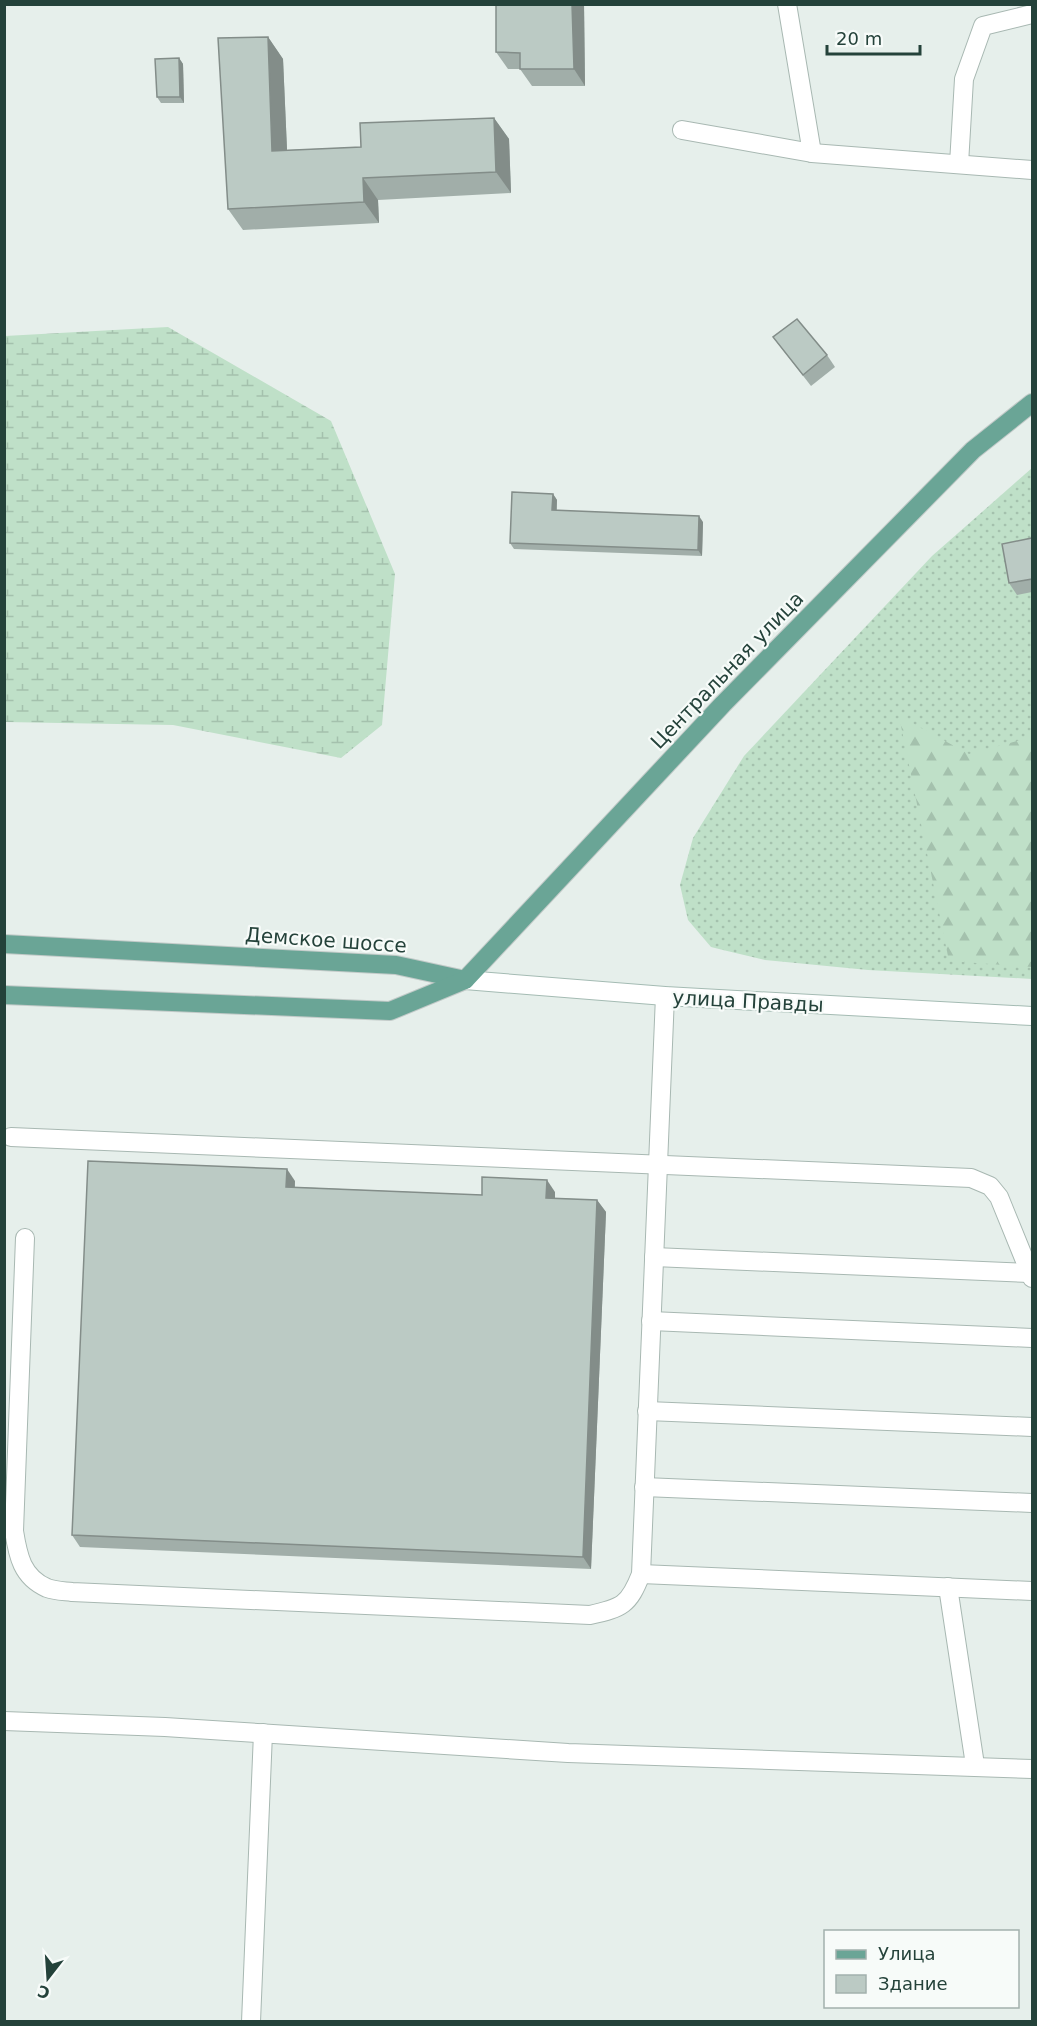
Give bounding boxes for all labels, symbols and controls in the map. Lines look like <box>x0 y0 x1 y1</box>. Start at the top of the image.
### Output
scale bar <box>827 18 920 56</box>
text: 20 m <box>836 28 882 49</box>
street label: Центральная улица <box>646 586 808 754</box>
street label: Демское шоссе <box>244 922 408 958</box>
street label: улица Правды <box>672 985 824 1017</box>
legend <box>824 1930 1019 2008</box>
text: Улица <box>878 1943 935 1964</box>
north arrow <box>18 1948 78 2008</box>
text: Здание <box>878 1973 948 1994</box>
text: С <box>35 1981 52 2003</box>

